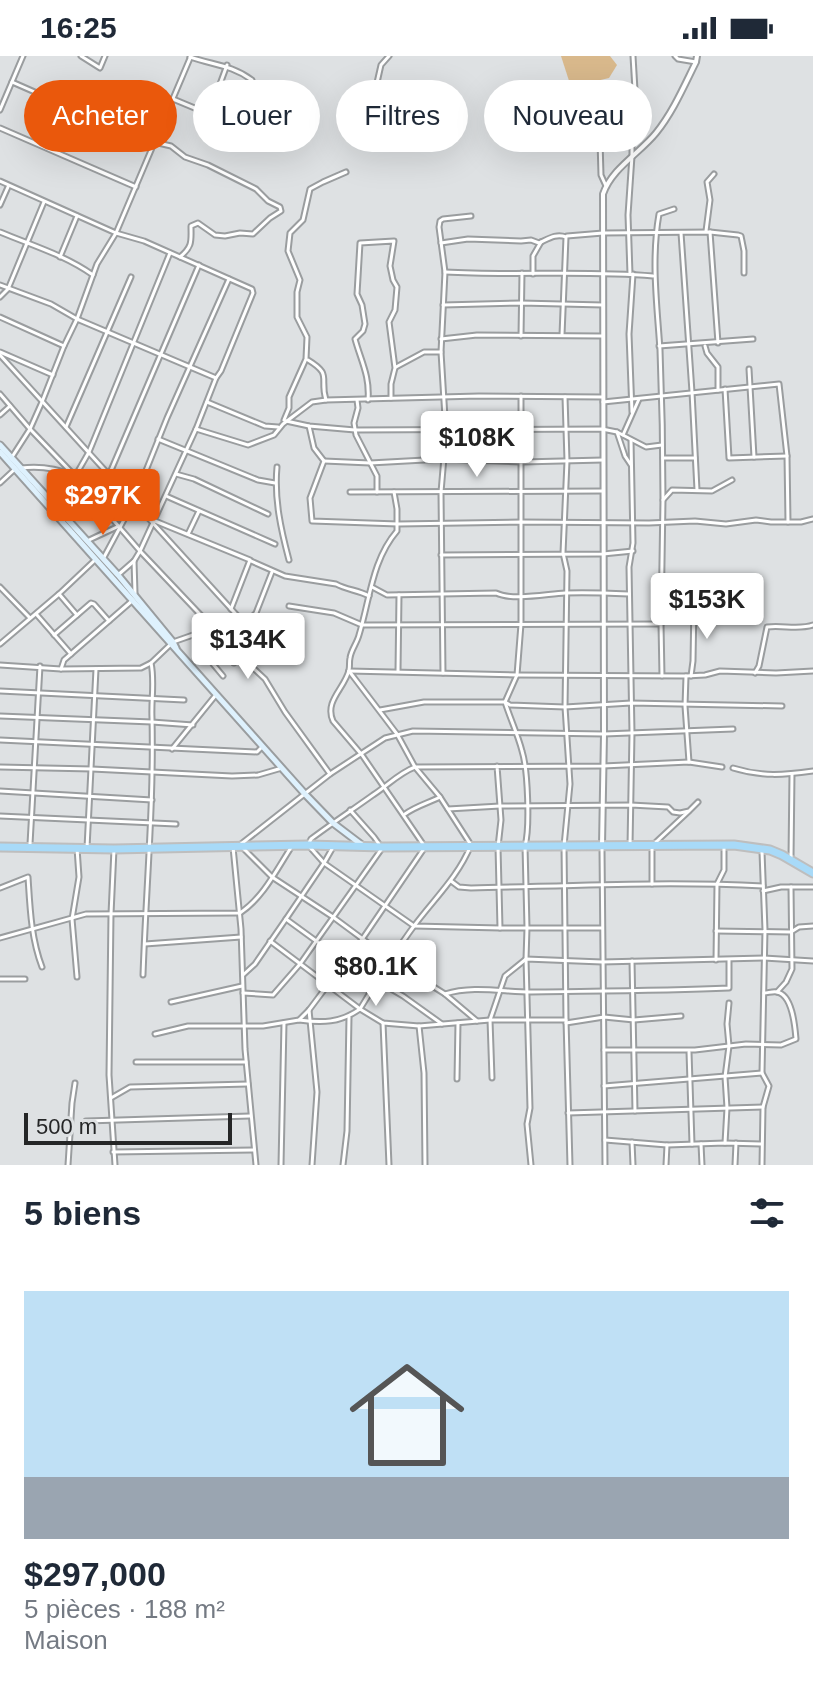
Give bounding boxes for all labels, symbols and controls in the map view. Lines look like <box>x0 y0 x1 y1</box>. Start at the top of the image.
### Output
text: 16:25 <box>40 11 117 44</box>
chip: Acheter <box>24 80 177 152</box>
chip: Louer <box>193 80 320 152</box>
chip: Filtres <box>336 80 468 152</box>
chip: Nouveau <box>484 80 652 152</box>
pin: $108K <box>421 411 533 479</box>
text: $108K <box>439 422 515 452</box>
pin: $297K <box>47 469 159 537</box>
text: $297K <box>65 480 141 510</box>
pin: $153K <box>651 573 763 641</box>
text: $153K <box>669 584 745 614</box>
pin: $134K <box>192 613 304 681</box>
text: $134K <box>210 624 286 654</box>
pin: $80.1K <box>311 940 441 1008</box>
text: $80.1K <box>334 951 418 981</box>
scale bar <box>24 1109 232 1145</box>
text: 500 m <box>36 1114 97 1139</box>
icon: filters <box>745 1191 789 1235</box>
text: 5 biens <box>24 1194 141 1232</box>
icon: home <box>335 1343 479 1487</box>
text: $297,000 <box>24 1555 166 1593</box>
text: 5 pièces · 188 m² <box>24 1594 225 1624</box>
text: Maison <box>24 1625 108 1655</box>

